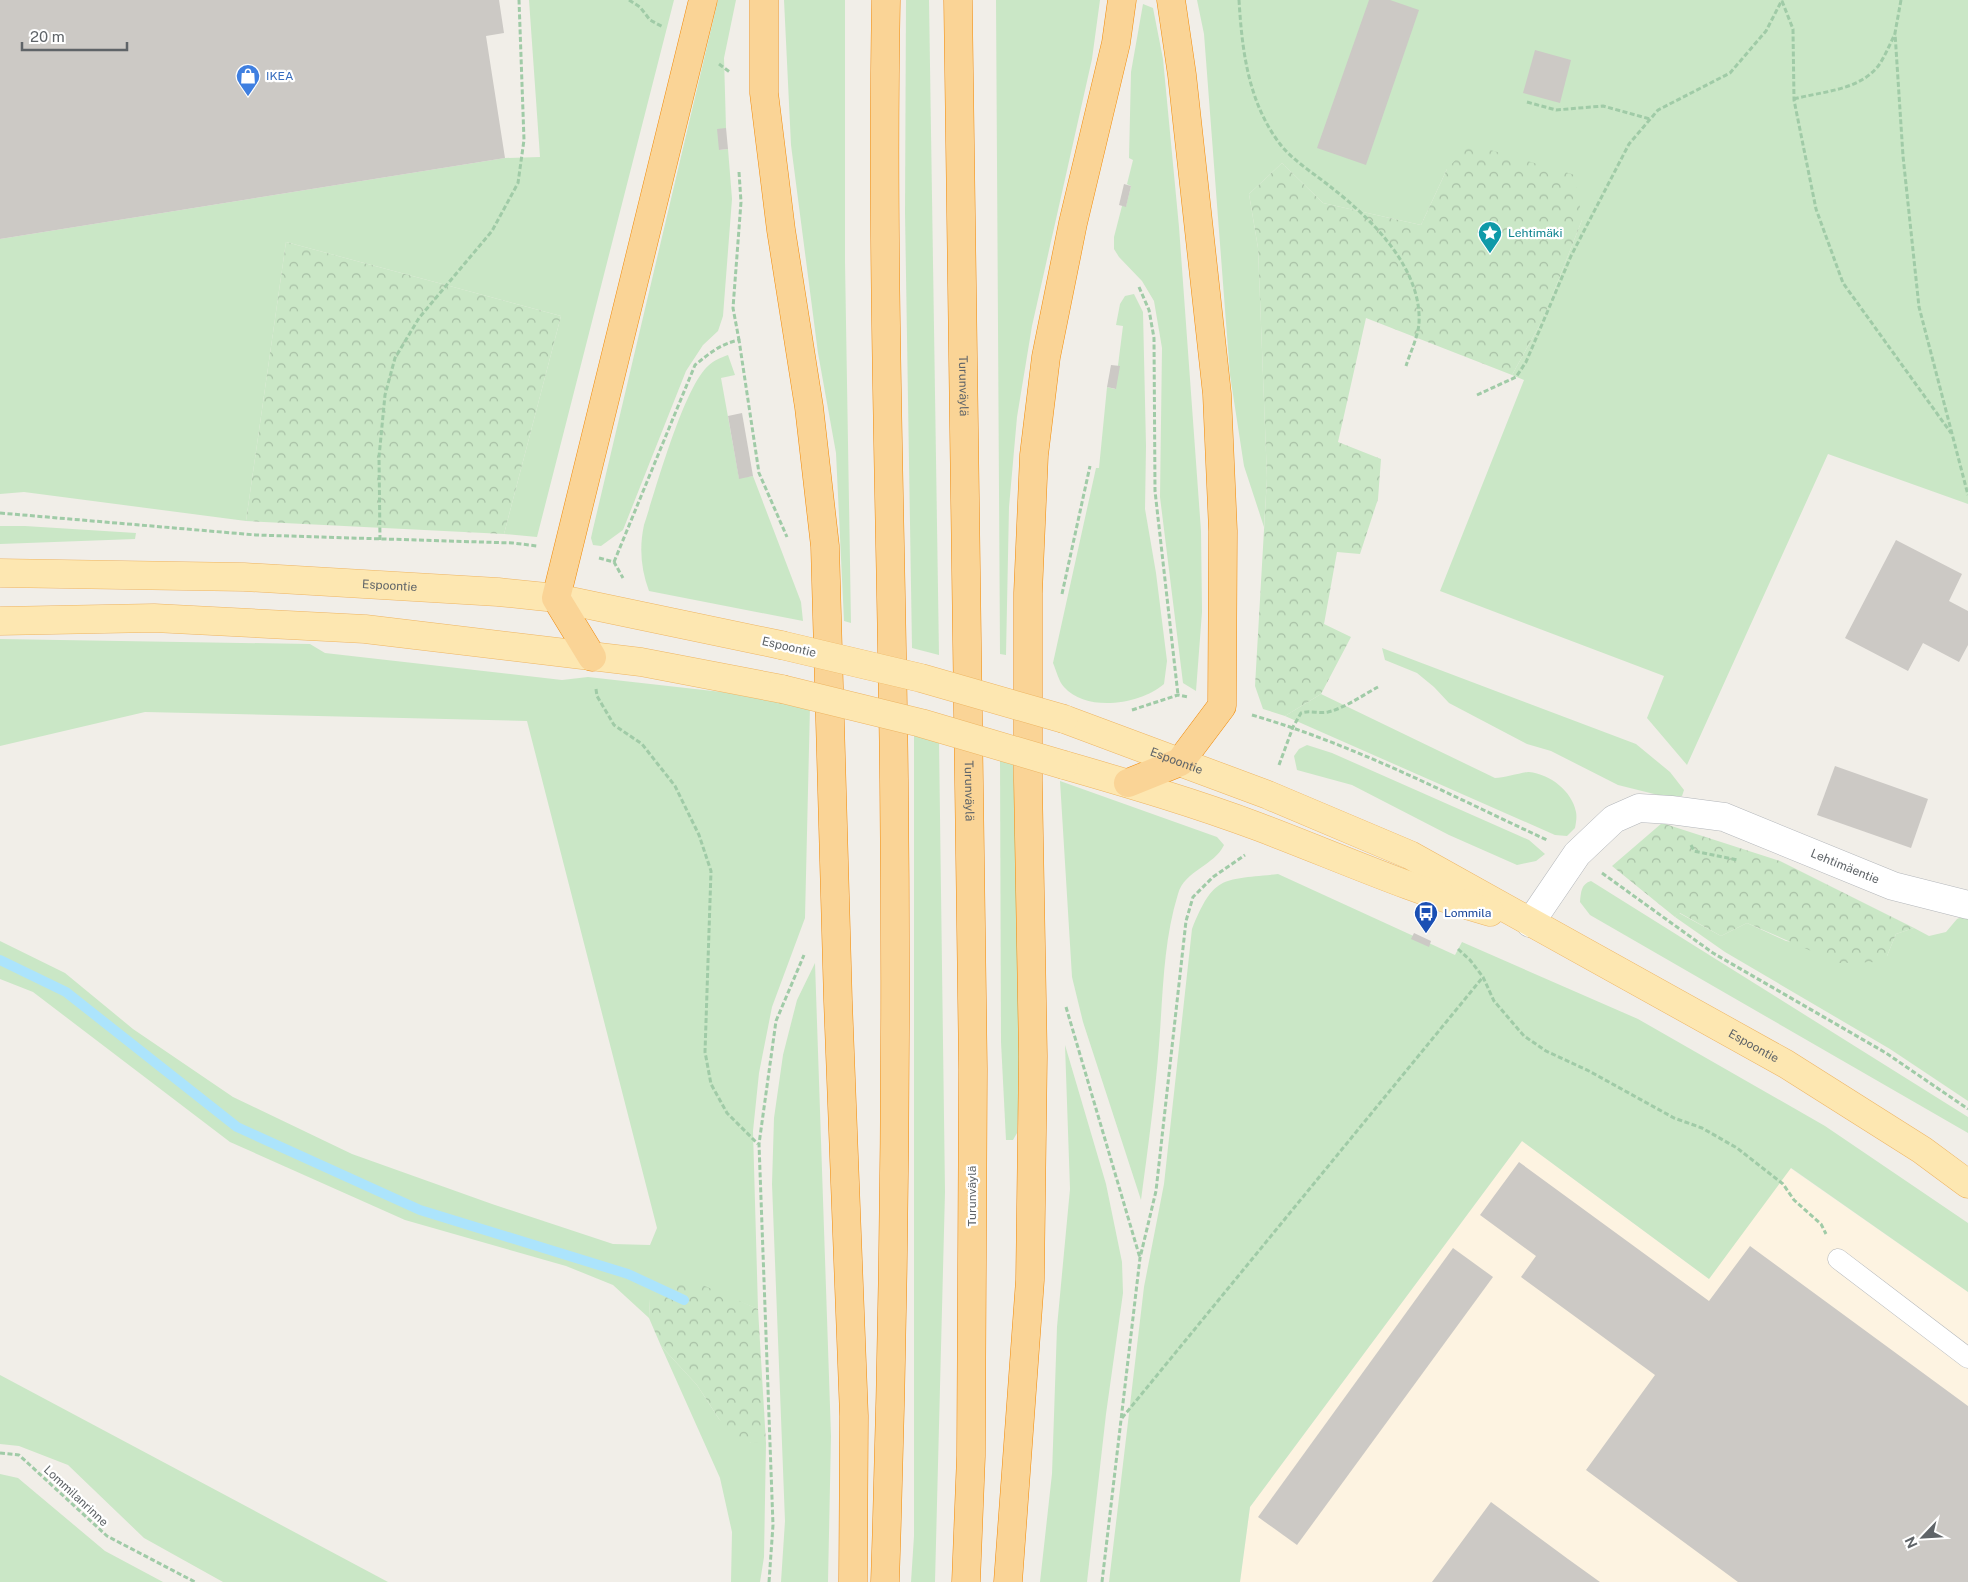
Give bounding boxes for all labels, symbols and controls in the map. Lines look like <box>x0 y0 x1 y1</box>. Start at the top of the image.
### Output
scale bar <box>22 20 128 52</box>
text: 20 m <box>30 28 65 45</box>
shop icon: IKEA <box>235 63 261 97</box>
place label: IKEA <box>266 69 294 83</box>
place icon: Lehtimäki <box>1477 220 1503 254</box>
place label: Lehtimäki <box>1508 226 1563 240</box>
street label: Turunväylä <box>956 355 971 417</box>
street label: Espoontie <box>362 577 418 594</box>
street label: Espoontie <box>761 634 818 660</box>
street label: Espoontie <box>1148 745 1205 777</box>
street label: Turunväylä <box>962 760 977 822</box>
street label: Lehtimäentie <box>1809 846 1882 887</box>
bus stop icon: Lommila <box>1413 900 1439 934</box>
place label: Lommila <box>1444 906 1492 920</box>
street label: Espoontie <box>1726 1026 1781 1066</box>
street label: Turunväylä <box>965 1166 979 1226</box>
street label: Lommilanrinne <box>41 1463 111 1529</box>
north arrow <box>1898 1512 1948 1562</box>
text: N <box>1902 1534 1921 1551</box>

